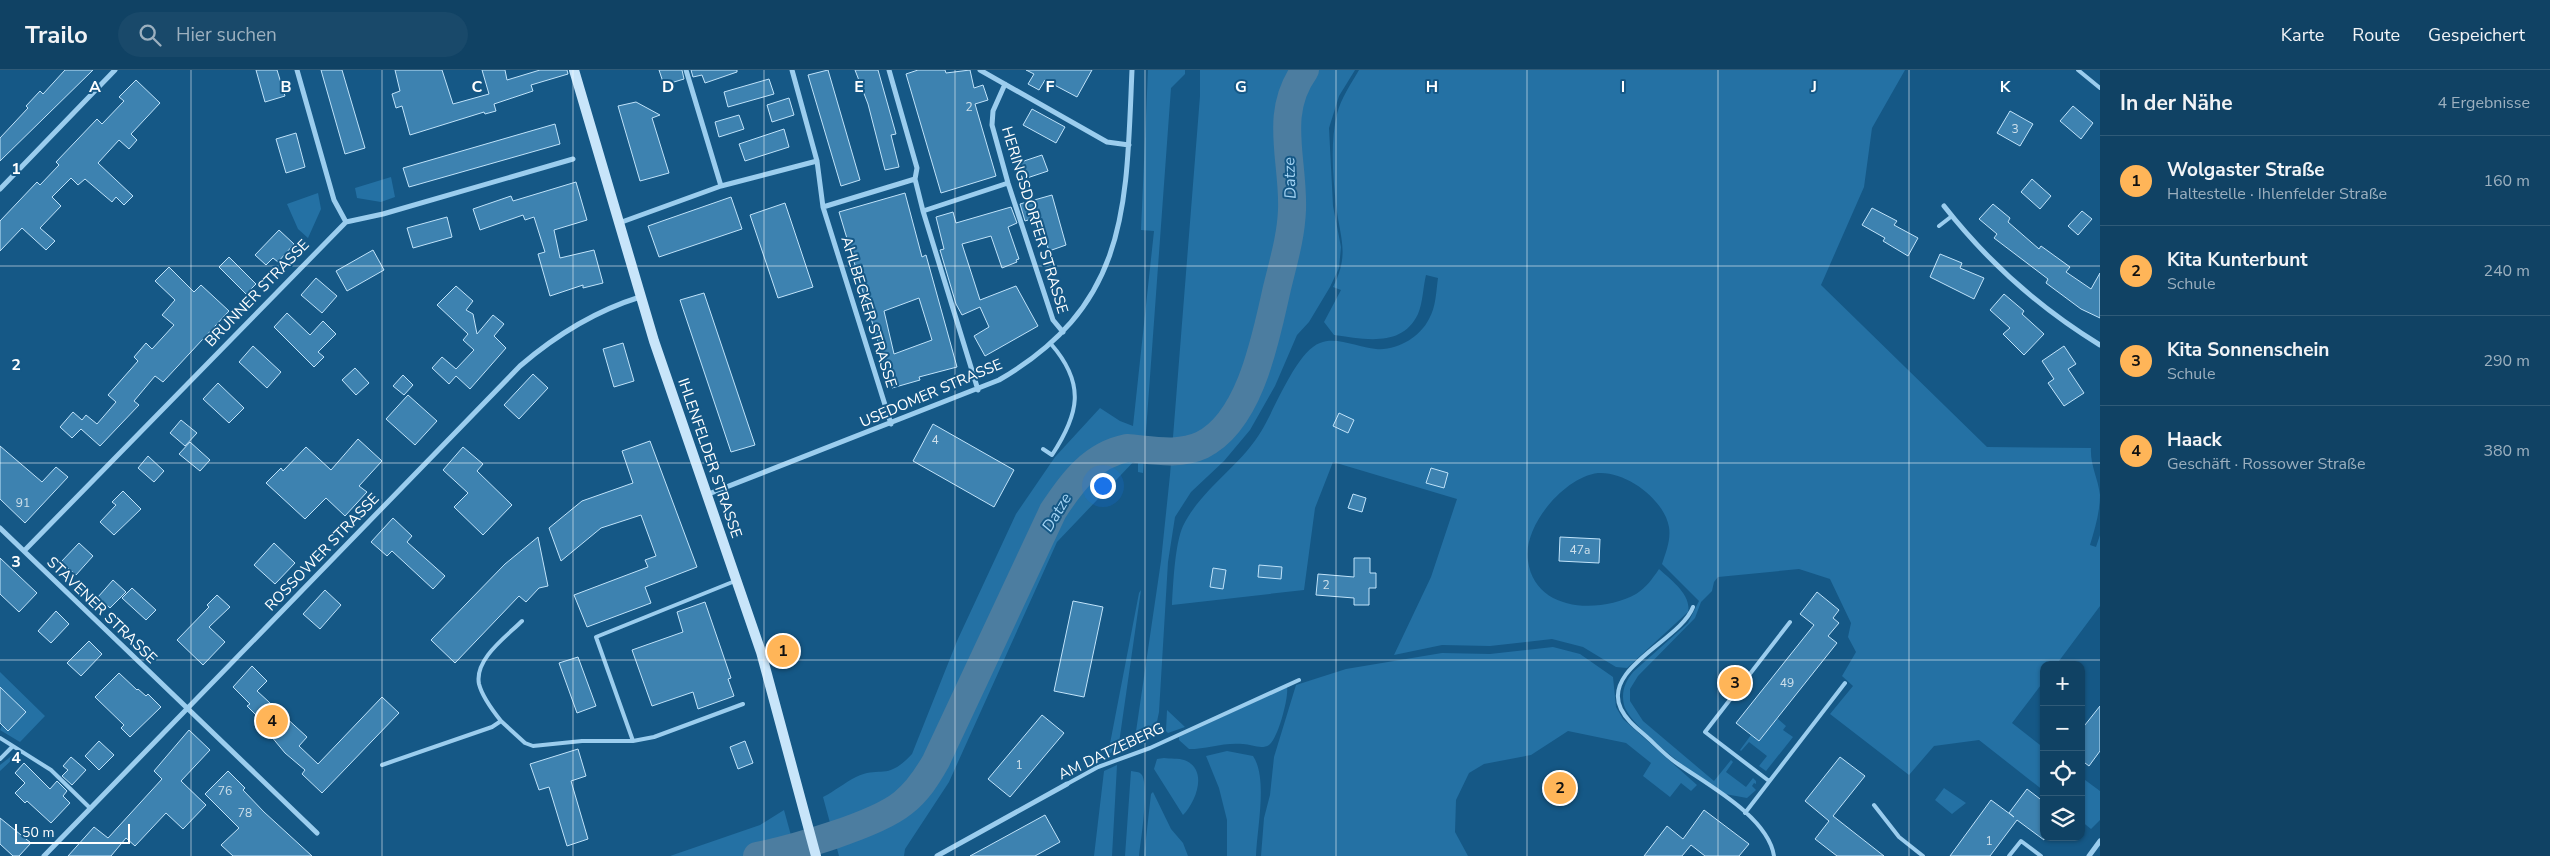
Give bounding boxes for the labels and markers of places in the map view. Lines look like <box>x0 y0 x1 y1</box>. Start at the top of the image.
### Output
pin: 1 <box>767 632 799 670</box>
pin: 3 <box>1719 664 1751 702</box>
pin: 4 <box>256 702 288 740</box>
pin: 2 <box>1544 769 1576 807</box>

